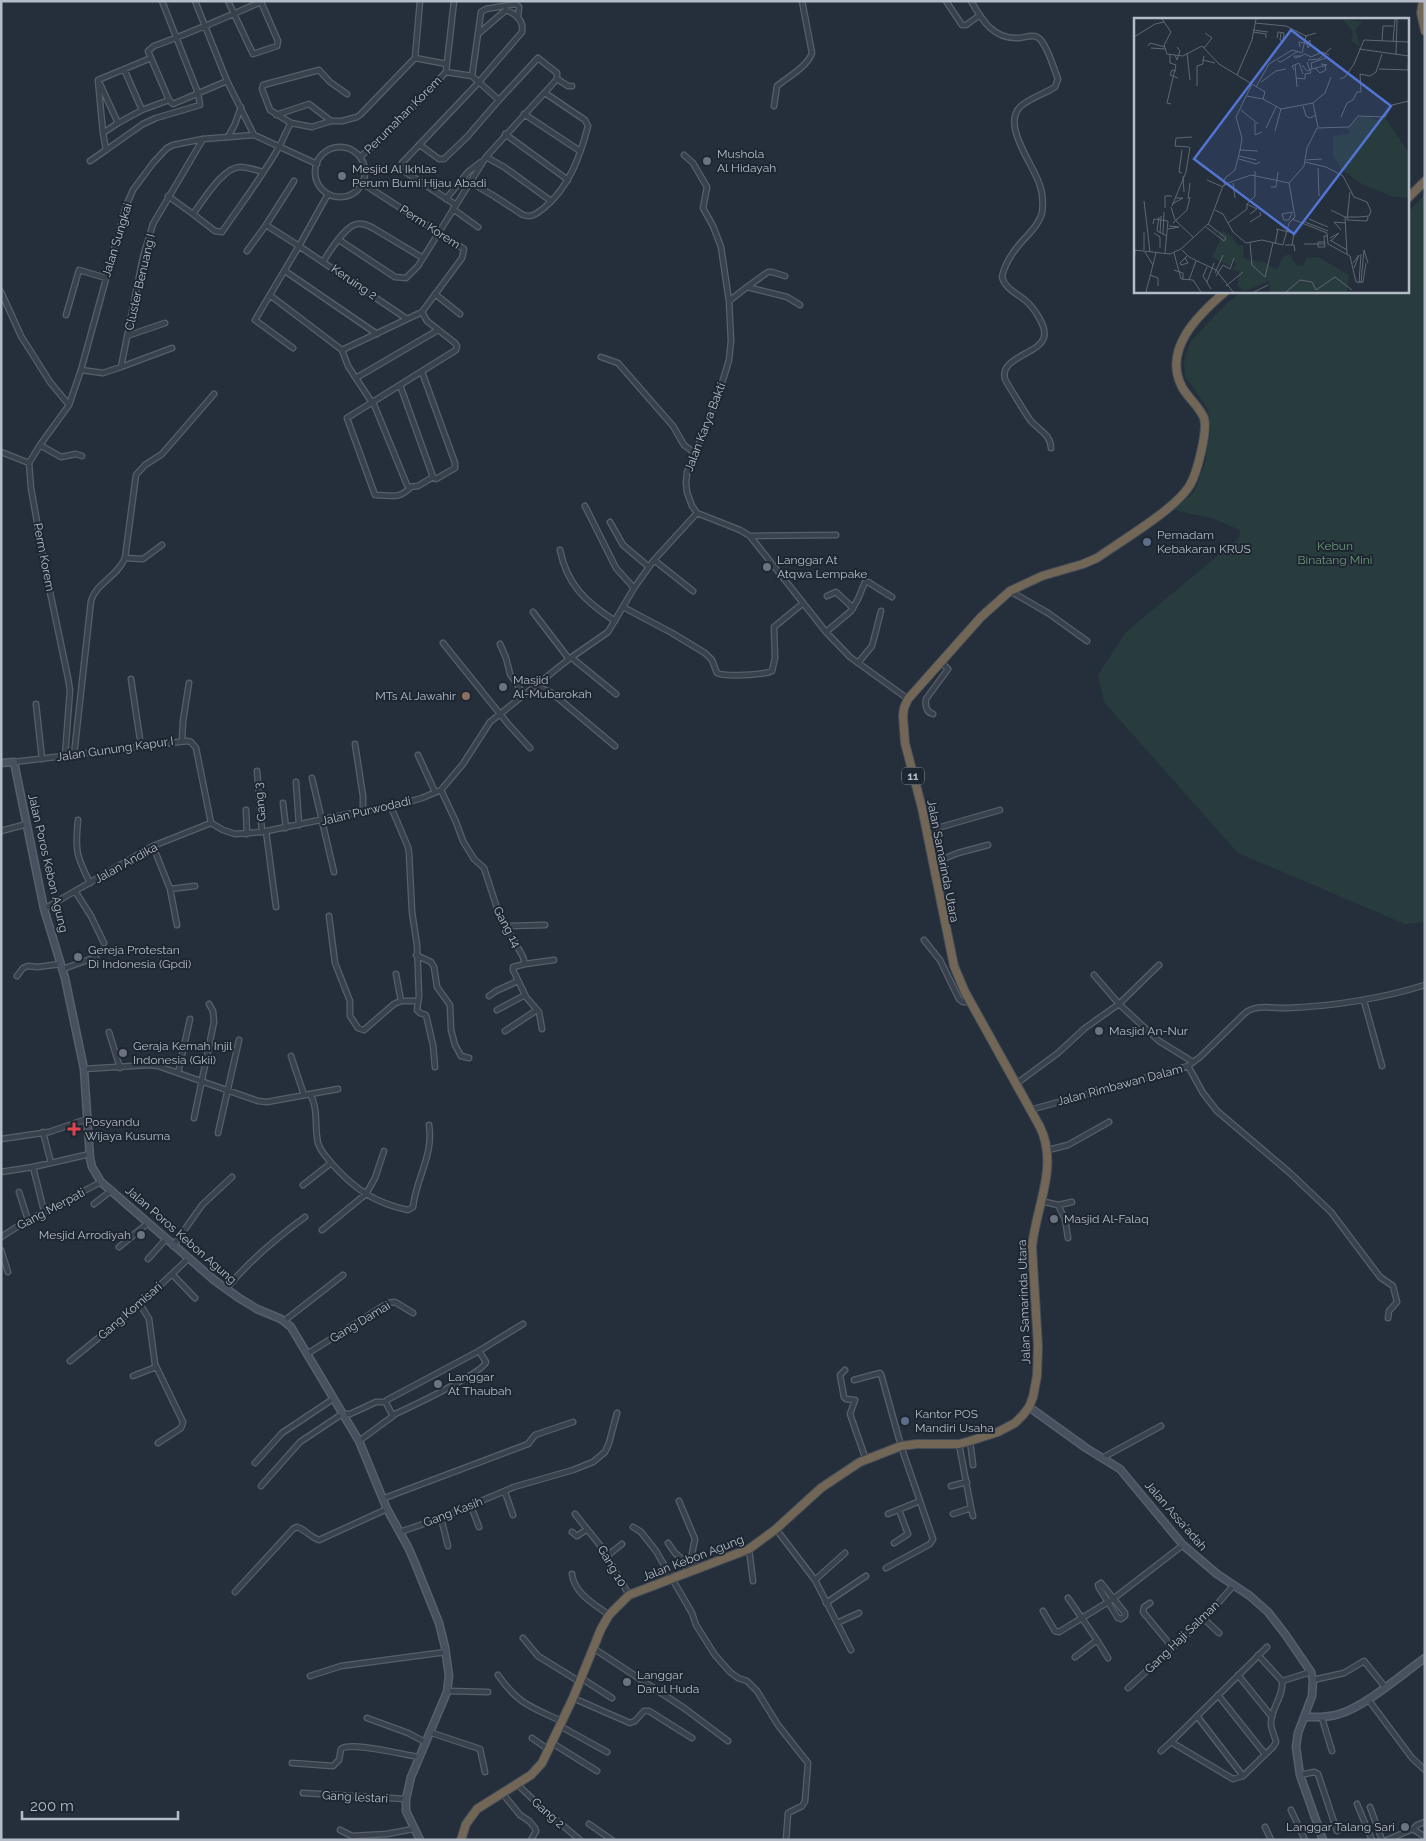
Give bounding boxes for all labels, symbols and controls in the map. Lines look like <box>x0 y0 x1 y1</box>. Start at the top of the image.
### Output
inset map <box>1134 18 1408 292</box>
street label: Perumahan Korem <box>361 73 445 157</box>
place label: Mushola Al Hidayah <box>717 147 776 175</box>
marker: Mushola Al Hidayah <box>701 155 713 167</box>
place label: Mesjid Al Ikhlas Perum Bumi Hijau Abadi <box>352 162 486 190</box>
marker: Mesjid Al Ikhlas Perum Bumi Hijau Abadi <box>336 170 348 182</box>
street label: Jalan Sungkai <box>99 201 135 279</box>
street label: Perm Korem <box>397 202 463 252</box>
street label: Cluster Benuang I <box>122 232 158 332</box>
street label: Keruing 2 <box>328 262 380 302</box>
street label: Jalan Karya Bakti <box>682 381 728 473</box>
street label: Perm Korem <box>31 522 57 592</box>
place label: Pemadam Kebakaran KRUS <box>1157 528 1251 556</box>
marker: Pemadam Kebakaran KRUS <box>1141 536 1153 548</box>
park label: Kebun Binatang Mini <box>1298 539 1372 567</box>
place label: Langgar At Atqwa Lempake <box>777 553 867 581</box>
marker: Langgar At Atqwa Lempake <box>761 561 773 573</box>
place label: Masjid Al-Mubarokah <box>513 673 592 701</box>
marker: Masjid Al-Mubarokah <box>497 681 509 693</box>
place label: MTs Al Jawahir <box>375 689 457 703</box>
marker: MTs Al Jawahir <box>460 690 472 702</box>
street label: Jalan Gunung Kapur I <box>56 734 174 764</box>
road number: 11 <box>902 768 924 784</box>
street label: Gang 3 <box>251 782 269 822</box>
street label: Jalan Poros Kebon Agung <box>25 792 71 934</box>
street label: Jalan Purwodadi <box>320 794 412 828</box>
street label: Jalan Samarinda Utara <box>924 798 962 924</box>
street label: Jalan Andika <box>92 840 160 886</box>
street label: Gang 14 <box>490 904 524 950</box>
place label: Gereja Protestan Di Indonesia (Gpdi) <box>88 943 191 971</box>
marker: Gereja Protestan Di Indonesia (Gpdi) <box>72 951 84 963</box>
place label: Masjid An-Nur <box>1109 1024 1189 1038</box>
marker: Masjid An-Nur <box>1093 1025 1105 1037</box>
place label: Geraja Kemah Injil Indonesia (Gkii) <box>133 1039 233 1067</box>
marker: Geraja Kemah Injil Indonesia (Gkii) <box>117 1047 129 1059</box>
street label: Jalan Rimbawan Dalam <box>1056 1061 1184 1109</box>
place label: Posyandu Wijaya Kusuma <box>85 1115 170 1143</box>
marker: Posyandu Wijaya Kusuma <box>67 1122 81 1136</box>
street label: Jalan Poros Kebon Agung <box>123 1183 239 1287</box>
street label: Gang Merpati <box>15 1185 87 1233</box>
place label: Masjid Al-Falaq <box>1064 1212 1149 1226</box>
marker: Masjid Al-Falaq <box>1048 1213 1060 1225</box>
place label: Mesjid Arrodiyah <box>39 1228 131 1242</box>
marker: Mesjid Arrodiyah <box>135 1229 147 1241</box>
street label: Jalan Samarinda Utara <box>1015 1239 1033 1365</box>
street label: Gang Komisari <box>95 1280 165 1342</box>
street label: Gang Damai <box>327 1299 393 1345</box>
place label: Langgar At Thaubah <box>448 1370 512 1398</box>
marker: Langgar At Thaubah <box>432 1378 444 1390</box>
place label: Kantor POS Mandiri Usaha <box>915 1407 994 1435</box>
marker: Kantor POS Mandiri Usaha <box>899 1415 911 1427</box>
street label: Jalan Assa'adah <box>1142 1478 1210 1554</box>
street label: Gang Kasih <box>421 1494 485 1530</box>
street label: Jalan Kebon Agung <box>640 1532 746 1584</box>
street label: Gang 10 <box>595 1543 629 1589</box>
street label: Gang Haji Salman <box>1142 1598 1222 1676</box>
place label: Langgar Darul Huda <box>637 1668 699 1696</box>
marker: Langgar Darul Huda <box>621 1676 633 1688</box>
scale bar <box>22 1788 179 1820</box>
street label: Gang lestari <box>322 1788 388 1806</box>
street label: Gang 2 <box>529 1795 567 1831</box>
text: 200 m <box>30 1797 74 1815</box>
place label: Langgar Talang Sari <box>1286 1820 1395 1834</box>
marker: Langgar Talang Sari <box>1399 1821 1411 1833</box>

